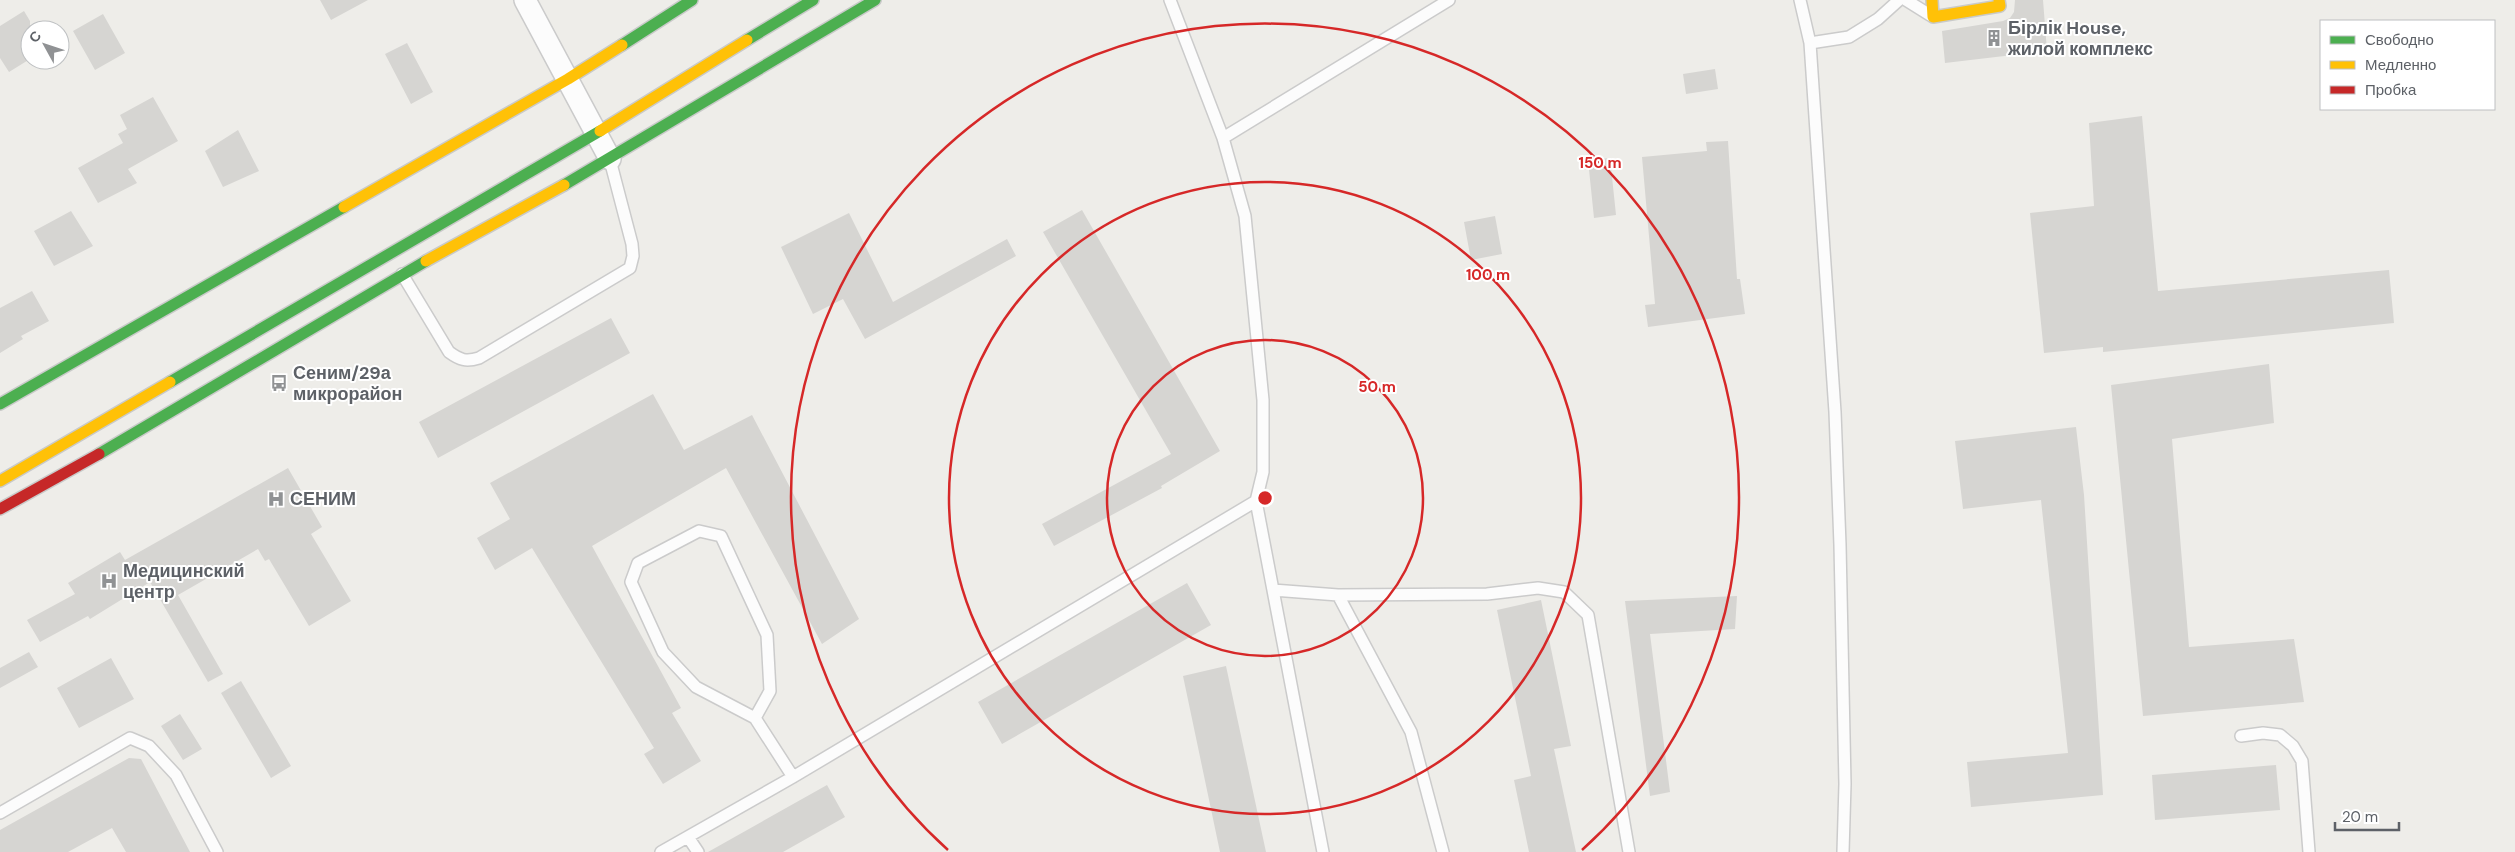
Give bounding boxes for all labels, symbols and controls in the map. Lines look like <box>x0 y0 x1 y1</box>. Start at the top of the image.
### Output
place label: Бірлік House, жилой комплекс <box>2007 16 2153 61</box>
north arrow <box>20 20 70 70</box>
legend <box>2320 20 2495 110</box>
text: С <box>25 27 45 46</box>
building icon: Бірлік House, жилой комплекс <box>1984 28 2004 48</box>
text: Свободно <box>2365 30 2434 50</box>
text: Медленно <box>2365 55 2436 75</box>
text: Пробка <box>2365 80 2417 100</box>
text: 150 m <box>1579 153 1622 173</box>
text: 100 m <box>1466 265 1510 285</box>
place label: Сеним/29а микрорайон <box>293 361 402 406</box>
bus stop icon: Сеним/29а микрорайон <box>269 373 289 393</box>
text: 50 m <box>1358 377 1396 397</box>
place label: СЕНИМ <box>290 487 356 511</box>
hospital icon: СЕНИМ <box>266 489 286 509</box>
centre of rings <box>1256 489 1274 507</box>
place label: Медицинский центр <box>123 559 245 604</box>
hospital icon: Медицинский центр <box>99 571 119 591</box>
scale bar <box>2335 800 2399 832</box>
text: 20 m <box>2342 807 2378 827</box>

